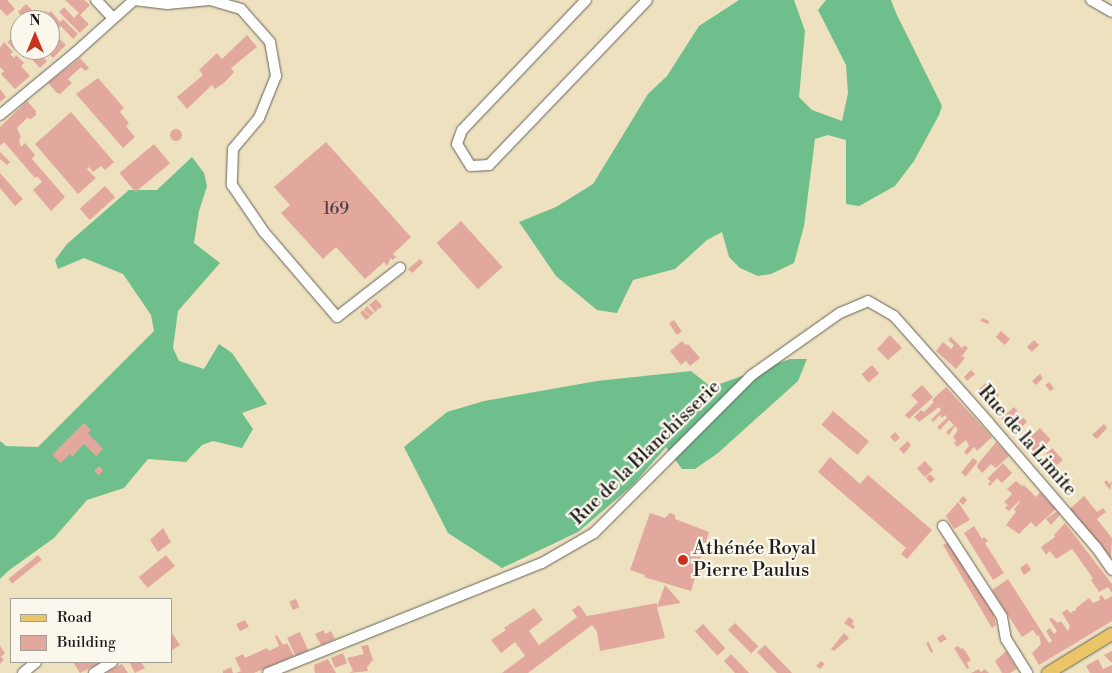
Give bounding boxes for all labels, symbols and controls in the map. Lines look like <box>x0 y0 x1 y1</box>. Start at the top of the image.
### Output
north arrow <box>10 10 60 60</box>
text: N <box>29 12 41 30</box>
house number: 169 <box>323 199 349 219</box>
street label: Rue de la Blanchisserie <box>567 376 725 530</box>
street label: Rue de la Limite <box>973 381 1081 501</box>
place label: Athénée Royal Pierre Paulus <box>693 538 816 582</box>
marker: Athénée Royal Pierre Paulus <box>677 554 689 566</box>
legend <box>10 598 172 663</box>
text: Road <box>57 608 92 627</box>
text: Building <box>57 633 116 652</box>

